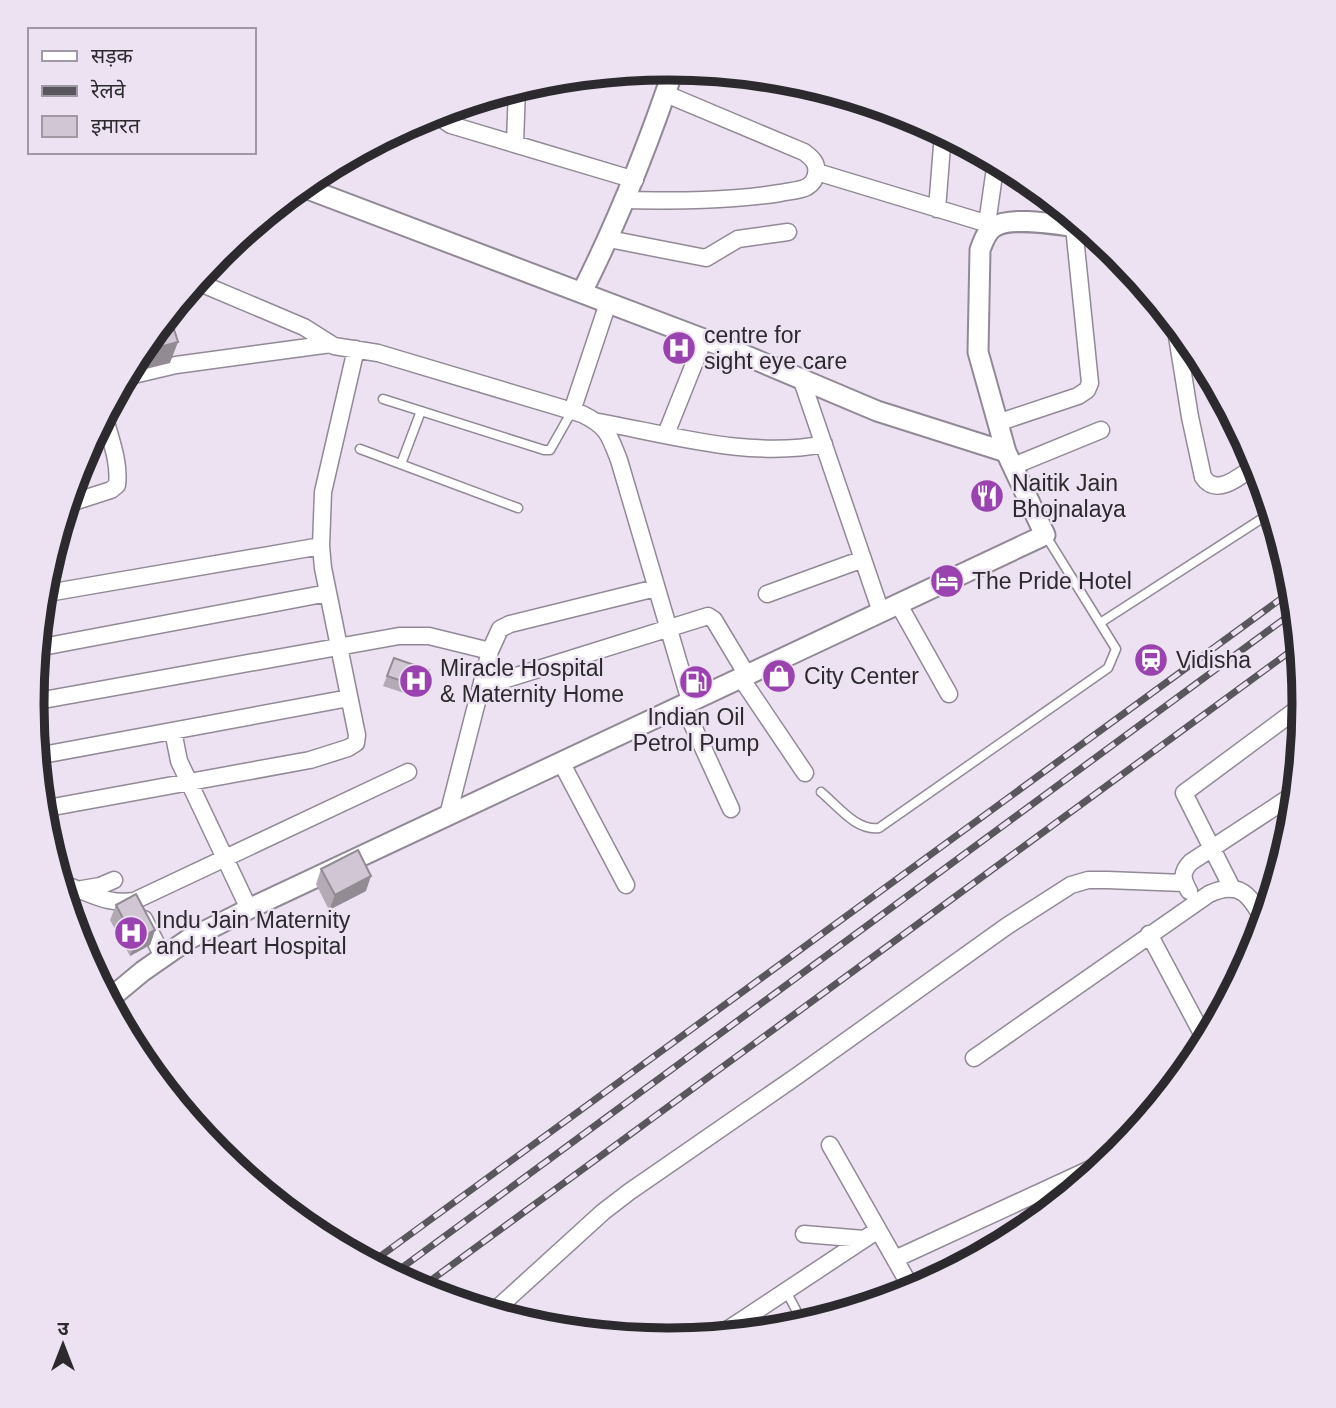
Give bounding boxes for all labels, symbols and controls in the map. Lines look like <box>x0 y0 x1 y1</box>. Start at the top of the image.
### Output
legend <box>28 28 256 154</box>
text: सड़क <box>91 44 133 67</box>
text: रेलवे <box>90 79 126 102</box>
text: इमारत <box>91 114 141 137</box>
place label: centre for sight eye care <box>704 322 847 374</box>
hospital icon: centre for sight eye care <box>660 329 698 367</box>
place label: Naitik Jain Bhojnalaya <box>1012 470 1126 522</box>
restaurant icon: Naitik Jain Bhojnalaya <box>968 477 1006 515</box>
hotel icon: The Pride Hotel <box>928 562 966 600</box>
place label: The Pride Hotel <box>972 568 1132 594</box>
station icon: Vidisha <box>1132 641 1170 679</box>
place label: Vidisha <box>1176 647 1251 673</box>
place label: Miracle Hospital & Maternity Home <box>440 655 624 707</box>
shop icon: City Center <box>760 657 798 695</box>
hospital icon: Miracle Hospital & Maternity Home <box>397 662 435 700</box>
fuel station icon: Indian Oil Petrol Pump <box>677 663 715 701</box>
place label: City Center <box>804 663 919 689</box>
place label: Indian Oil Petrol Pump <box>633 704 759 756</box>
place label: Indu Jain Maternity and Heart Hospital <box>156 907 351 959</box>
hospital icon: Indu Jain Maternity and Heart Hospital <box>112 914 150 952</box>
north arrow <box>28 1310 98 1380</box>
text: उ <box>57 1318 69 1339</box>

